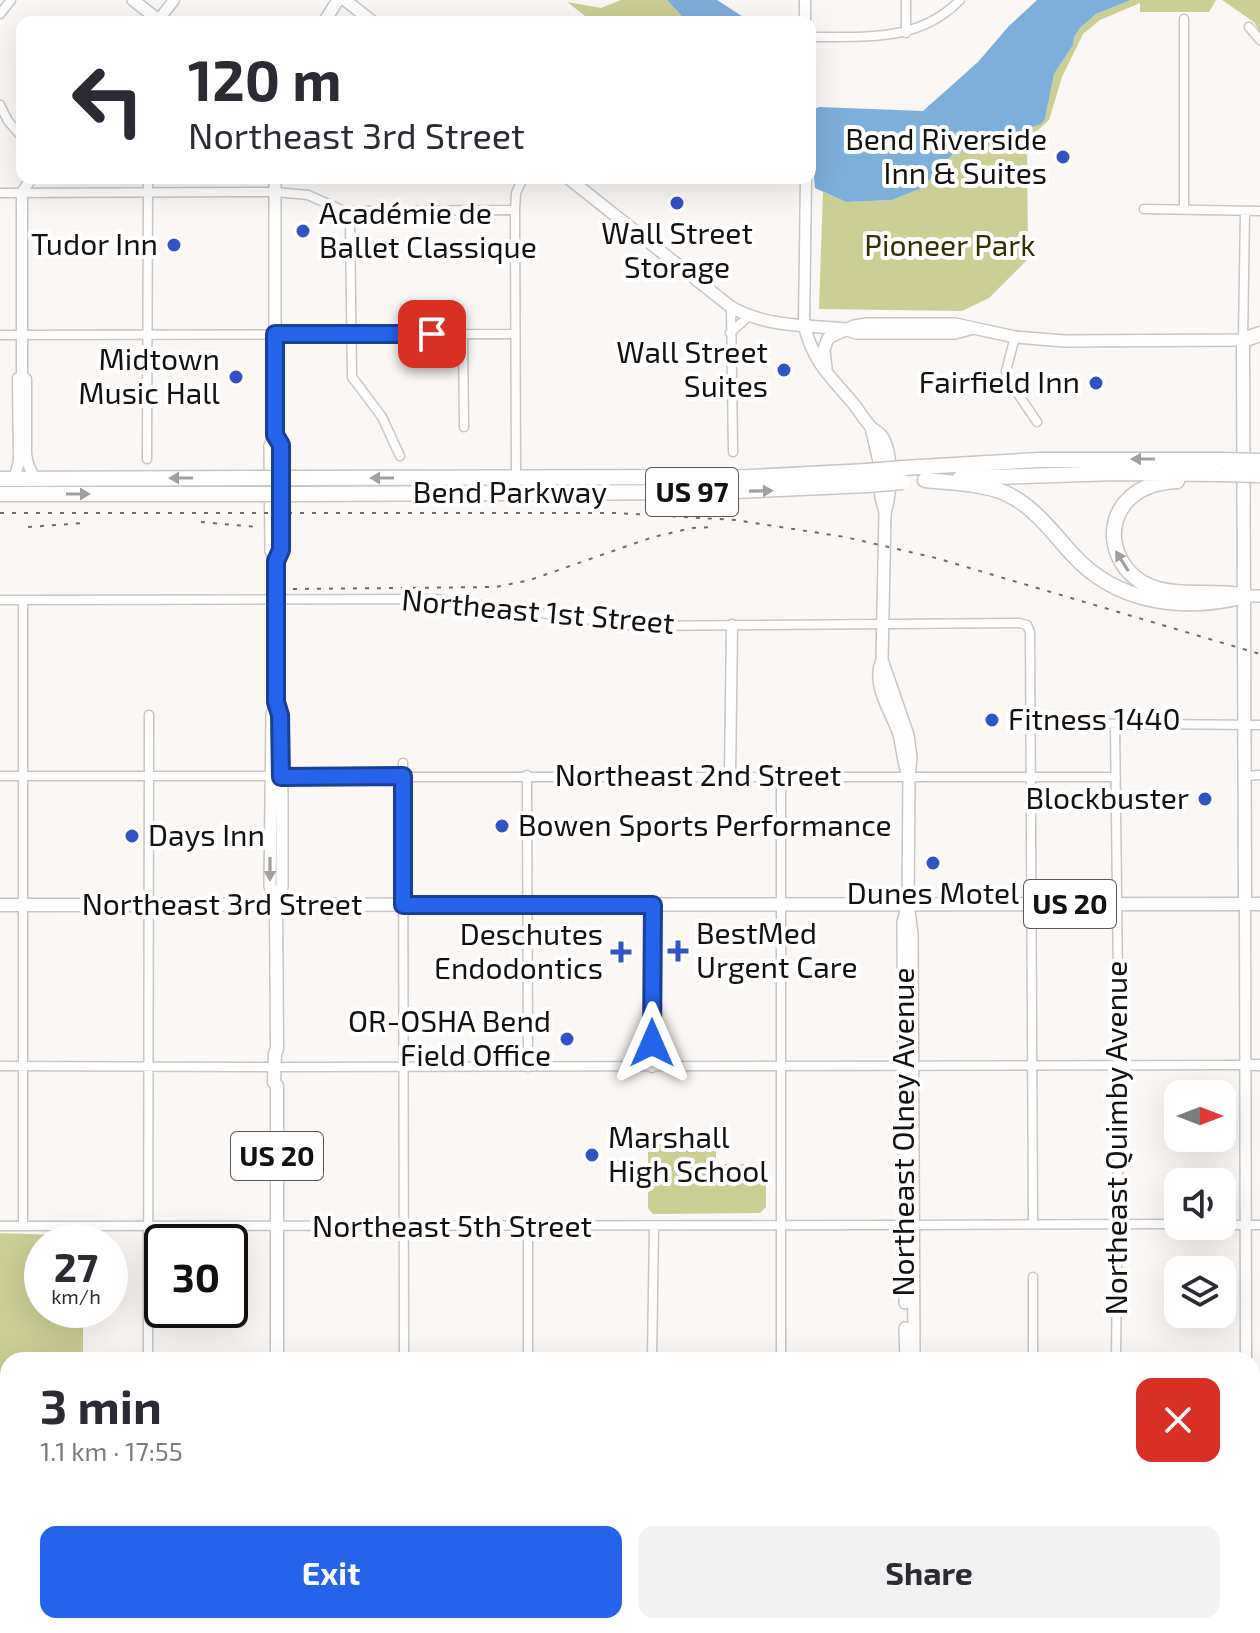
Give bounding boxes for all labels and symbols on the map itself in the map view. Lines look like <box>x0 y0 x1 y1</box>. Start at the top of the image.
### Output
place label: Bend Riverside Inn & Suites <box>845 120 1047 190</box>
marker: Bend Riverside Inn & Suites <box>1054 148 1072 166</box>
place label: Académie de Ballet Classique <box>319 194 537 264</box>
marker: Wall Street Storage <box>668 194 686 212</box>
place label: Wall Street Storage <box>601 214 753 284</box>
marker: Académie de Ballet Classique <box>294 222 312 240</box>
place label: Tudor Inn <box>31 225 158 261</box>
park label: Pioneer Park <box>864 226 1036 262</box>
marker: Tudor Inn <box>165 236 183 254</box>
pin <box>398 300 466 368</box>
place label: Wall Street Suites <box>616 333 768 403</box>
place label: Midtown Music Hall <box>78 340 220 410</box>
marker: Wall Street Suites <box>775 361 793 379</box>
place label: Fairfield Inn <box>919 363 1080 399</box>
marker: Midtown Music Hall <box>227 368 245 386</box>
marker: Fairfield Inn <box>1087 374 1105 392</box>
one-way arrow <box>1130 453 1155 466</box>
road number: US 97 <box>646 468 738 516</box>
one-way arrow <box>168 472 193 484</box>
one-way arrow <box>369 472 394 484</box>
street label: Bend Parkway <box>413 473 607 509</box>
one-way arrow <box>749 484 774 497</box>
one-way arrow <box>66 488 91 500</box>
one-way arrow <box>1115 550 1129 572</box>
street label: Northeast 1st Street <box>400 580 676 640</box>
place label: Fitness 1440 <box>1008 700 1181 736</box>
marker: Fitness 1440 <box>983 711 1001 729</box>
street label: Northeast 2nd Street <box>555 756 841 792</box>
place label: Blockbuster <box>1026 779 1189 815</box>
marker: Blockbuster <box>1196 790 1214 808</box>
place label: Bowen Sports Performance <box>518 806 892 842</box>
place label: Days Inn <box>148 816 265 852</box>
marker: Bowen Sports Performance <box>493 817 511 835</box>
marker: Days Inn <box>123 827 141 845</box>
marker: Dunes Motel <box>924 854 942 872</box>
one-way arrow <box>264 857 276 882</box>
place label: Dunes Motel <box>847 874 1019 910</box>
road number: US 20 <box>1024 880 1116 928</box>
street label: Northeast 3rd Street <box>82 885 362 921</box>
place label: BestMed Urgent Care <box>696 914 858 984</box>
place label: Deschutes Endodontics <box>434 915 603 985</box>
marker: BestMed Urgent Care <box>667 940 689 962</box>
marker: Deschutes Endodontics <box>610 941 632 963</box>
street label: Northeast Quimby Avenue <box>1097 961 1133 1315</box>
street label: Northeast Olney Avenue <box>884 967 920 1297</box>
position arrow <box>610 1001 694 1085</box>
place label: OR-OSHA Bend Field Office <box>348 1002 551 1072</box>
marker: OR-OSHA Bend Field Office <box>558 1030 576 1048</box>
north arrow <box>1164 1080 1236 1152</box>
place label: Marshall High School <box>608 1118 768 1188</box>
road number: US 20 <box>231 1132 323 1180</box>
marker: Marshall High School <box>583 1146 601 1164</box>
street label: Northeast 5th Street <box>312 1207 592 1243</box>
speed limit sign: 30 <box>144 1224 248 1328</box>

